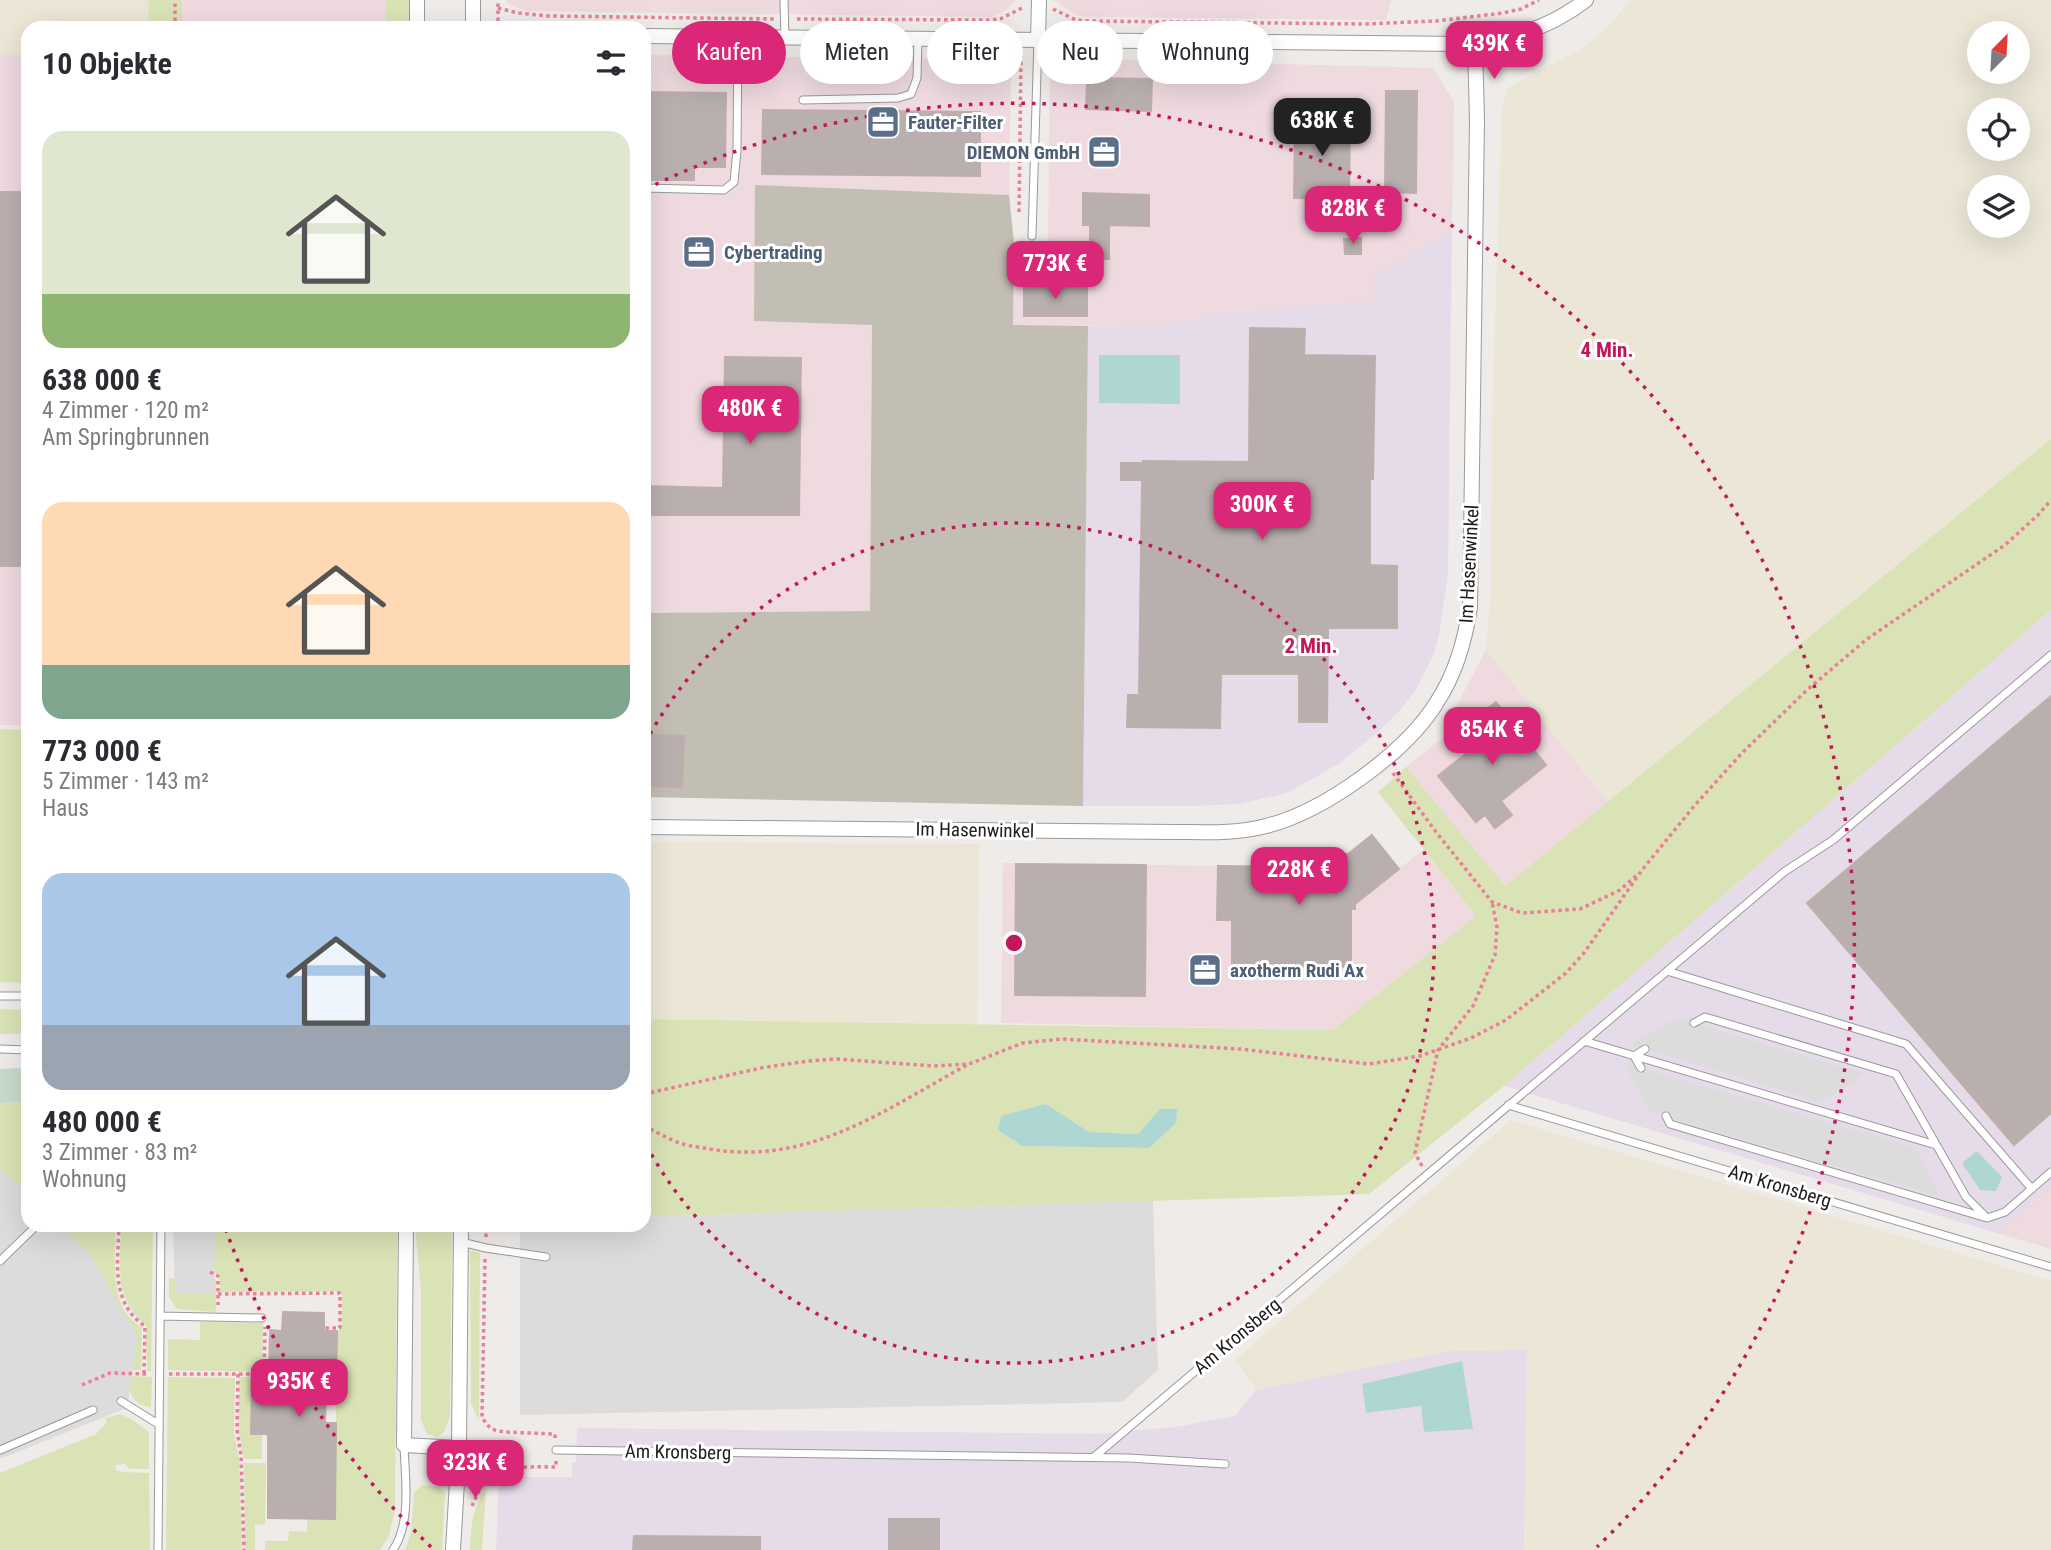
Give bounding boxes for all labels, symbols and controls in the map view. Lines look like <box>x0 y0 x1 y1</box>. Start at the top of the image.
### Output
chip: Kaufen <box>672 21 786 84</box>
chip: Mieten <box>800 21 913 84</box>
chip: Filter <box>927 21 1023 84</box>
chip: Neu <box>1037 21 1123 84</box>
chip: Wohnung <box>1137 21 1273 84</box>
north arrow <box>1967 21 2030 84</box>
map controls <box>1967 21 2030 238</box>
pin: 439K € <box>1437 22 1551 81</box>
text: 439K € <box>1462 30 1526 57</box>
icon: filters <box>592 44 630 82</box>
text: 10 Objekte <box>42 46 172 81</box>
button: locate <box>1967 98 2030 161</box>
pin: 638K € <box>1265 99 1379 158</box>
office icon: Fauter-Filter <box>864 103 902 141</box>
text: 638K € <box>1290 107 1354 134</box>
place label: Fauter-Filter <box>908 111 1003 134</box>
office icon: DIEMON GmbH <box>1085 133 1123 171</box>
place label: DIEMON GmbH <box>967 141 1080 164</box>
button: layers <box>1967 175 2030 238</box>
icon: home <box>273 176 399 302</box>
pin: 828K € <box>1296 187 1410 246</box>
text: 828K € <box>1321 195 1385 222</box>
office icon: Cybertrading <box>680 233 718 271</box>
place label: Cybertrading <box>724 241 822 264</box>
pin: 773K € <box>998 242 1112 301</box>
text: 773K € <box>1023 250 1087 277</box>
text: 4 Min. <box>1580 338 1634 362</box>
text: 638 000 € <box>42 362 162 397</box>
pin: 480K € <box>693 386 807 446</box>
text: 480K € <box>718 395 782 422</box>
text: 4 Zimmer · 120 m² <box>42 397 209 424</box>
text: Am Springbrunnen <box>42 424 210 451</box>
pin: 300K € <box>1205 482 1319 542</box>
text: 300K € <box>1230 491 1294 518</box>
street label: Im Hasenwinkel <box>1454 504 1484 624</box>
icon: home <box>273 547 399 673</box>
text: 2 Min. <box>1284 634 1338 658</box>
pin: 854K € <box>1435 708 1549 767</box>
text: 854K € <box>1460 716 1524 743</box>
text: 773 000 € <box>42 733 162 768</box>
text: 5 Zimmer · 143 m² <box>42 768 209 795</box>
text: Haus <box>42 795 89 822</box>
street label: Im Hasenwinkel <box>915 817 1035 843</box>
pin: 228K € <box>1242 848 1356 907</box>
text: 228K € <box>1267 856 1331 883</box>
icon: home <box>273 918 399 1044</box>
centre of rings <box>1002 931 1026 955</box>
office icon: axotherm Rudi Ax <box>1186 951 1224 989</box>
place label: axotherm Rudi Ax <box>1230 959 1364 982</box>
text: 480 000 € <box>42 1104 162 1139</box>
text: 3 Zimmer · 83 m² <box>42 1139 197 1166</box>
street label: Am Kronsberg <box>1726 1159 1834 1213</box>
text: Wohnung <box>42 1166 127 1193</box>
street label: Am Kronsberg <box>1189 1293 1285 1379</box>
pin: 935K € <box>242 1360 356 1419</box>
text: 935K € <box>267 1368 331 1395</box>
pin: 323K € <box>418 1440 532 1500</box>
street label: Am Kronsberg <box>625 1440 731 1464</box>
text: 323K € <box>443 1449 507 1476</box>

